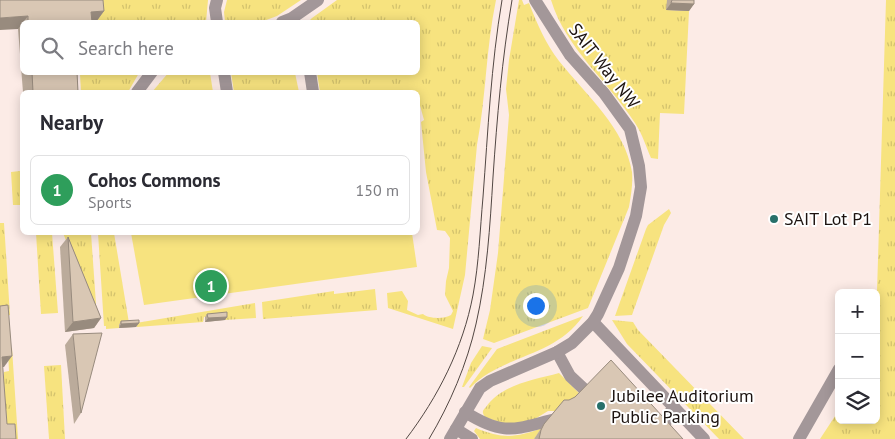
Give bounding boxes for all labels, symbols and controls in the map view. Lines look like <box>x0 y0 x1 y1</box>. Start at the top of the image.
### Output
street label: SAIT Way NW <box>564 19 645 113</box>
search box <box>20 20 420 75</box>
icon: search <box>38 34 66 62</box>
text: Search here <box>78 36 174 60</box>
text: Nearby <box>40 109 103 136</box>
text: Cohos Commons <box>88 168 221 192</box>
text: 1 <box>52 180 62 200</box>
text: 150 m <box>356 180 399 200</box>
text: Sports <box>88 192 132 212</box>
place label: SAIT Lot P1 <box>784 207 872 230</box>
marker: SAIT Lot P1 <box>768 213 780 225</box>
pin: 1 <box>195 267 227 305</box>
map controls <box>835 289 880 424</box>
button: + <box>835 289 880 334</box>
your location <box>523 293 549 319</box>
button: − <box>835 334 880 379</box>
button: layers <box>835 379 880 424</box>
place label: Jubilee Auditorium Public Parking <box>610 384 754 428</box>
marker: Jubilee Auditorium Public Parking <box>595 400 607 412</box>

